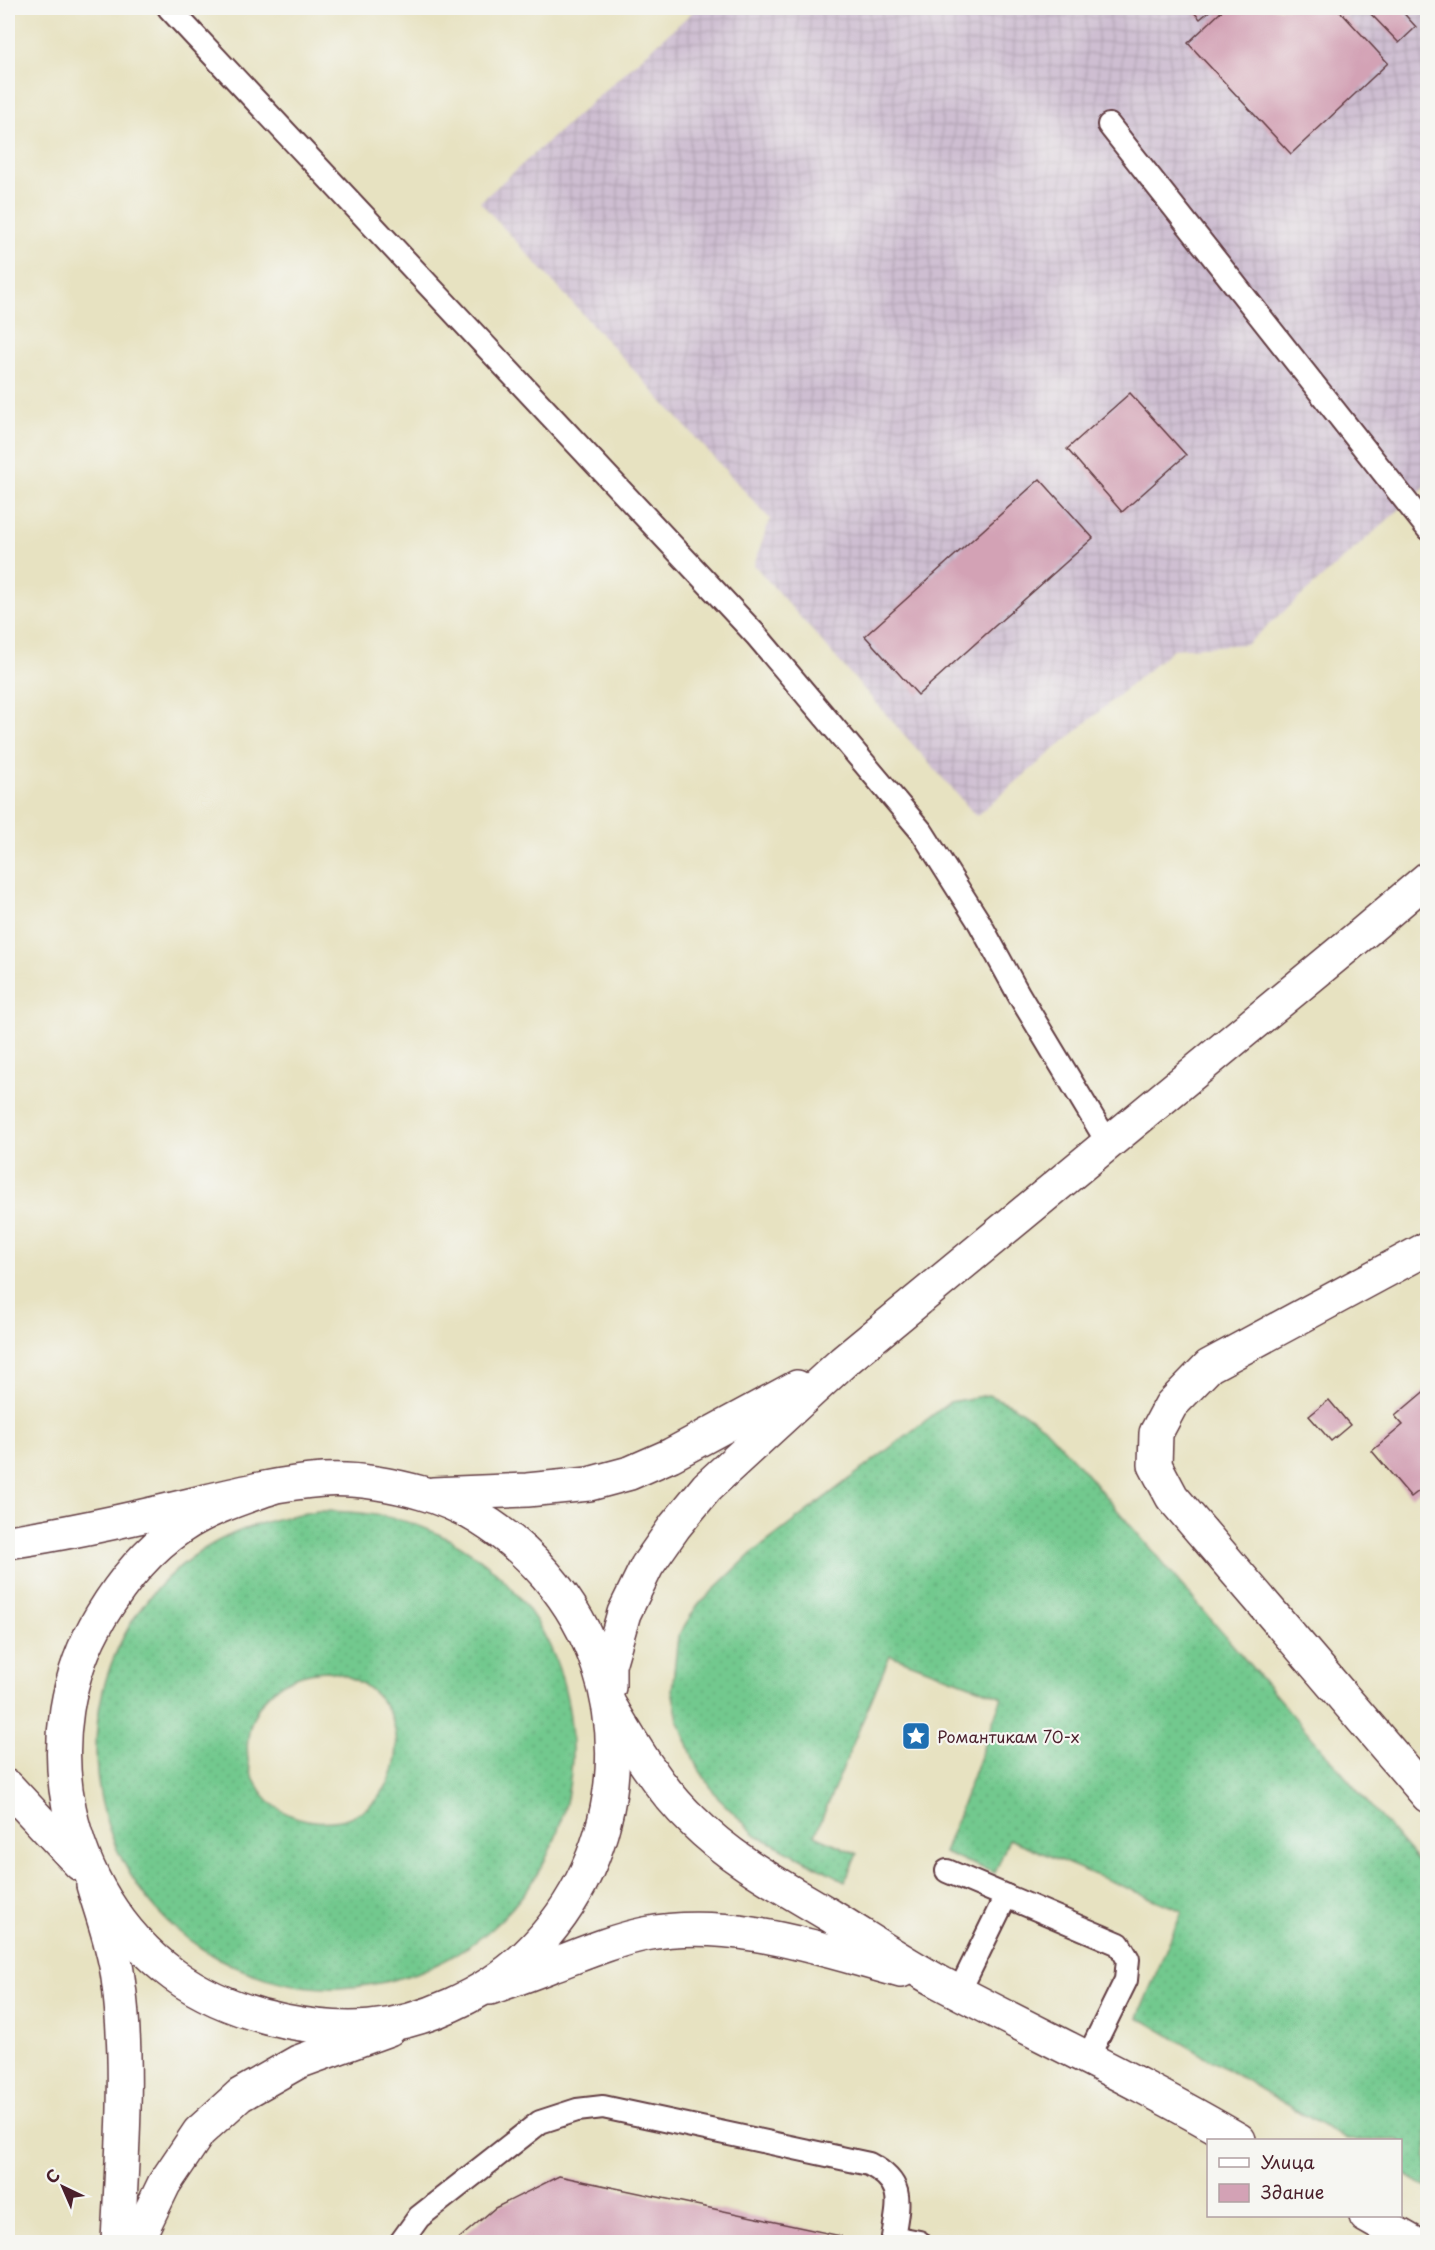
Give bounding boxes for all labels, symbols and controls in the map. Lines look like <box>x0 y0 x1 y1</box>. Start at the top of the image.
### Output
place icon: Романтикам 70-х <box>900 1720 932 1752</box>
place label: Романтикам 70-х <box>937 1724 1079 1748</box>
legend <box>1207 2139 1402 2217</box>
text: Улица <box>1261 2148 1315 2175</box>
north arrow <box>33 2157 93 2217</box>
text: С <box>39 2163 65 2188</box>
text: Здание <box>1261 2178 1324 2205</box>

